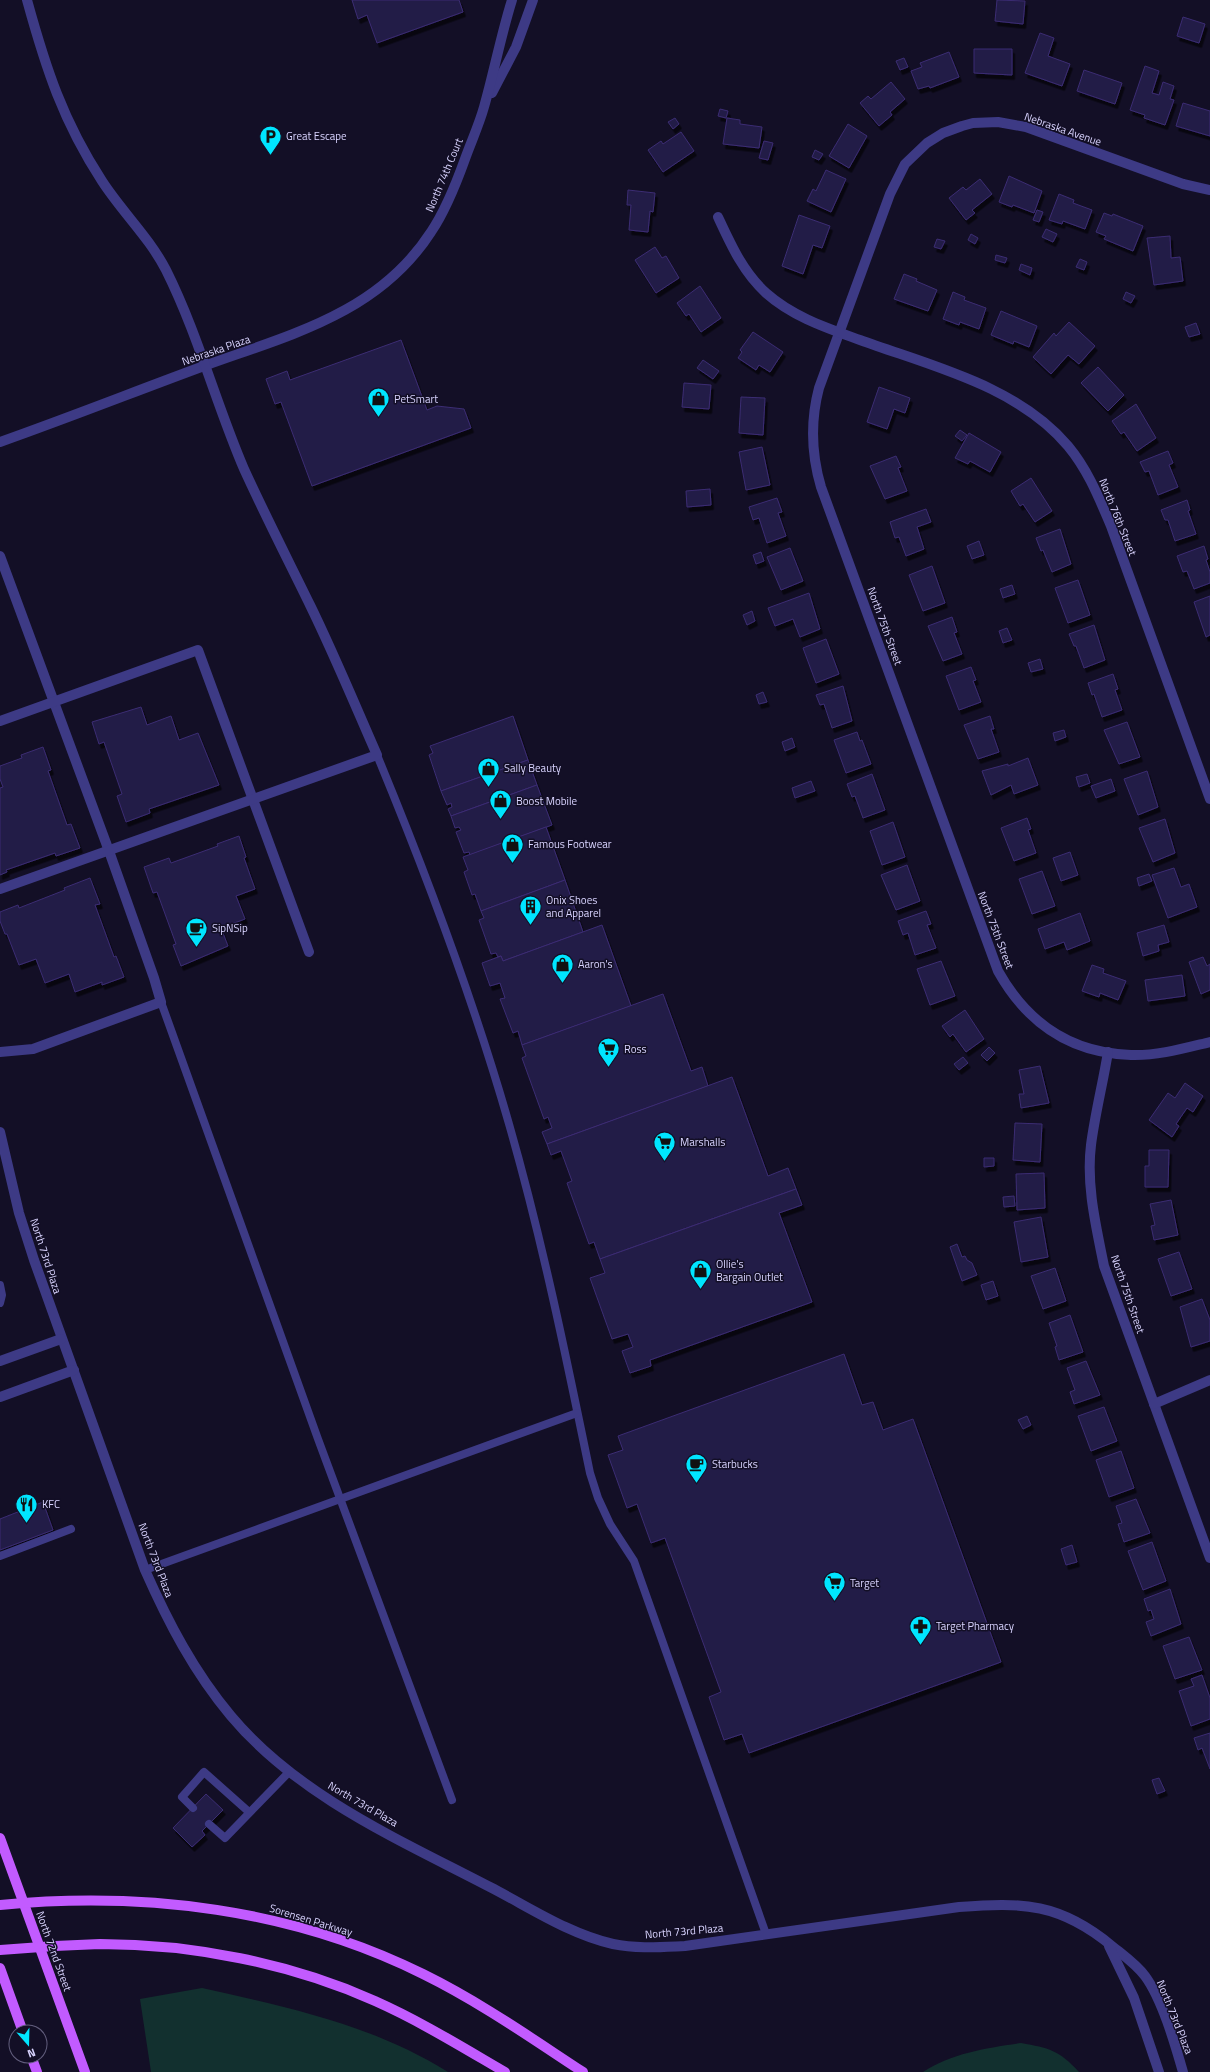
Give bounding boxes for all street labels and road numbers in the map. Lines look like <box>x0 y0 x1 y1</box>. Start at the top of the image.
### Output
street label: Nebraska Avenue <box>1022 108 1104 150</box>
street label: North 74th Court <box>421 135 467 214</box>
street label: Nebraska Plaza <box>180 331 253 369</box>
street label: North 76th Street <box>1095 476 1141 558</box>
street label: North 75th Street <box>863 585 907 667</box>
street label: North 75th Street <box>974 889 1018 971</box>
street label: North 73rd Plaza <box>26 1216 66 1296</box>
street label: North 75th Street <box>1107 1253 1149 1336</box>
street label: North 73rd Plaza <box>134 1520 178 1600</box>
street label: North 73rd Plaza <box>325 1777 401 1831</box>
street label: Sorensen Parkway <box>268 1900 355 1940</box>
street label: North 72nd Street <box>32 1909 76 1993</box>
street label: North 73rd Plaza <box>644 1920 724 1942</box>
street label: North 73rd Plaza <box>1153 1978 1197 2057</box>

